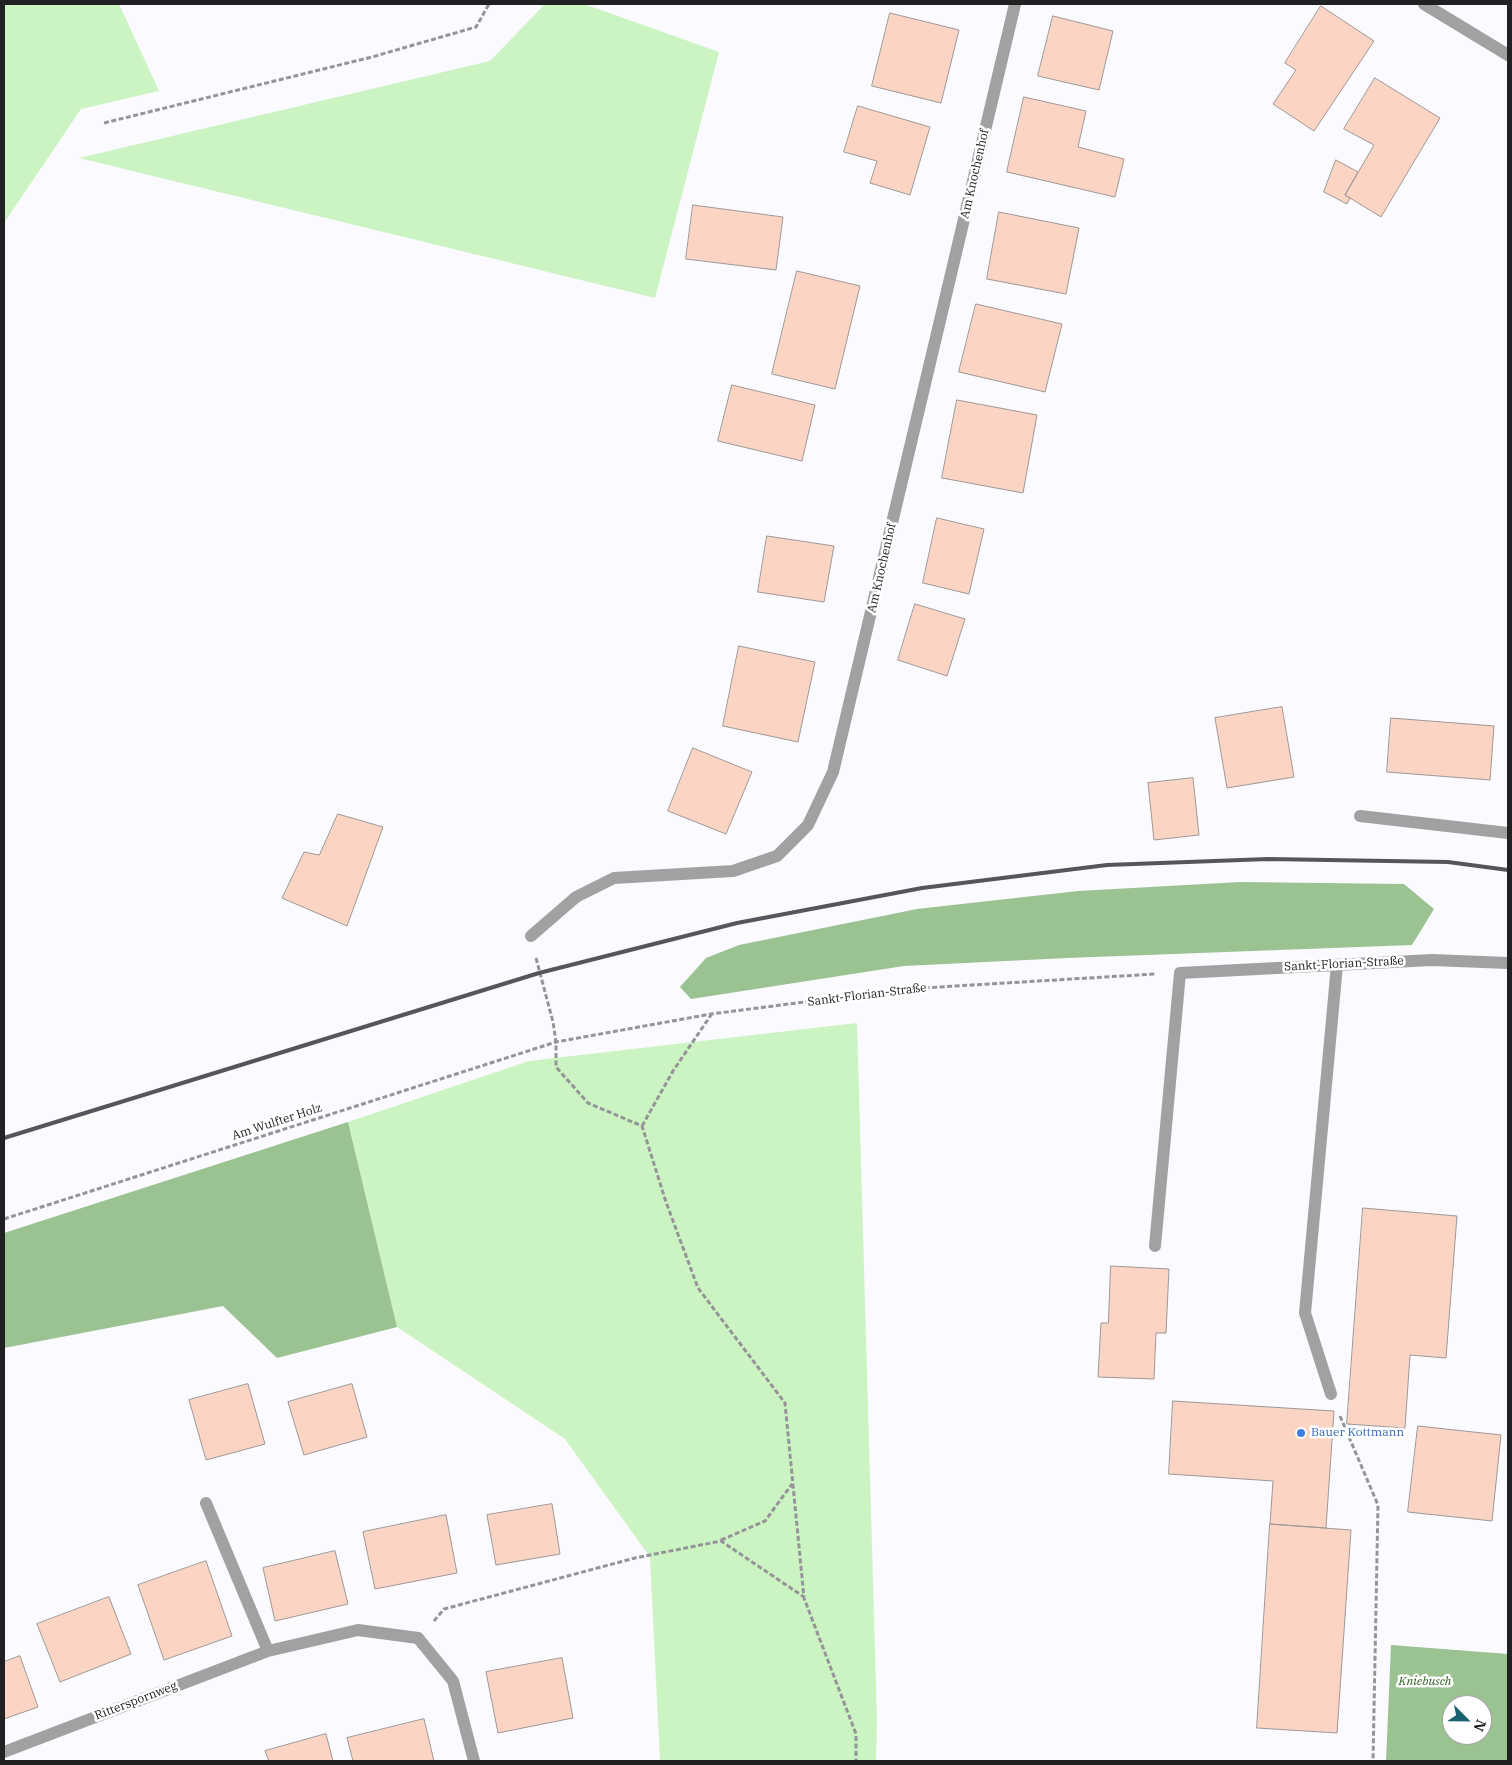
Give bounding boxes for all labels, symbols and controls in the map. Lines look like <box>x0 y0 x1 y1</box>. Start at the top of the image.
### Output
street label: Am Knochenhof <box>958 128 992 220</box>
street label: Am Knochenhof <box>865 522 899 614</box>
street label: Sankt-Florian-Straße <box>1284 954 1404 974</box>
street label: Sankt-Florian-Straße <box>807 981 927 1009</box>
street label: Am Wulfter Holz <box>230 1101 324 1143</box>
place label: Bauer Kottmann <box>1311 1426 1404 1440</box>
marker: Bauer Kottmann <box>1295 1427 1307 1439</box>
park label: Kniebusch <box>1399 1675 1451 1689</box>
street label: Ritterspornweg <box>93 1679 179 1723</box>
north arrow <box>1442 1695 1492 1745</box>
text: N <box>1469 1717 1490 1734</box>

